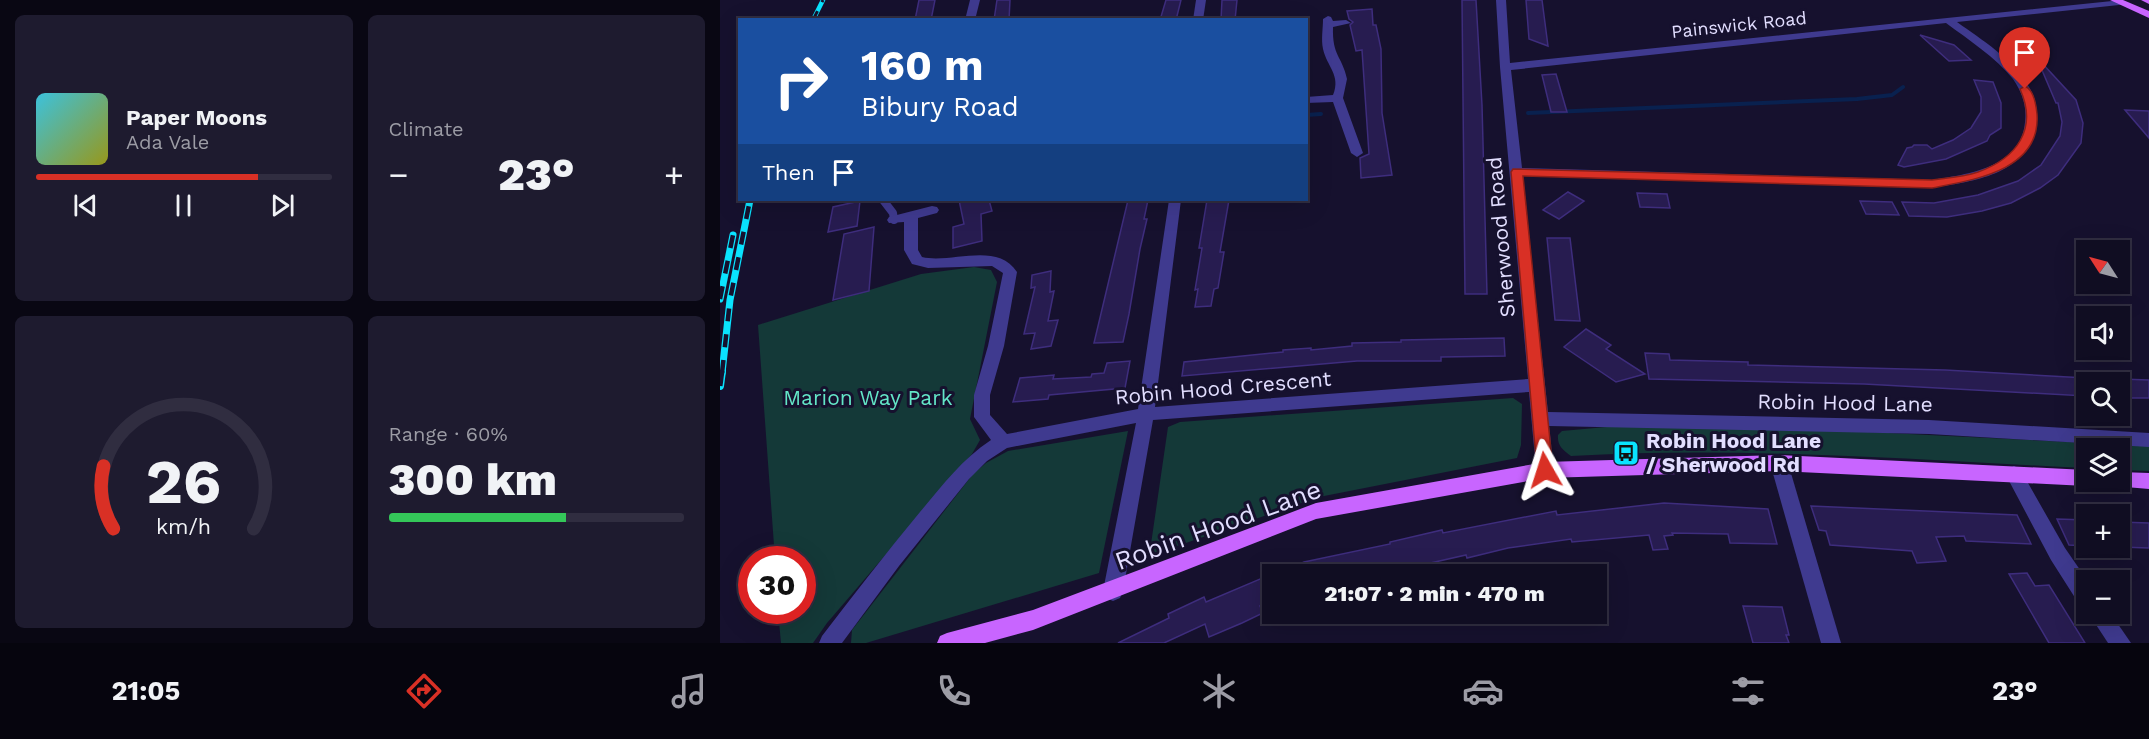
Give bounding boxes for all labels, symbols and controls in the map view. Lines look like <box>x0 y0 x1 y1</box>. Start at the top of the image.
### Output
street label: Painswick Road <box>1670 7 1808 42</box>
pin <box>1999 27 2050 89</box>
icon: arrive <box>2008 36 2041 69</box>
text: 160 m <box>861 41 984 90</box>
icon: right <box>762 42 840 120</box>
text: Bibury Road <box>861 91 1019 123</box>
text: Paper Moons <box>126 105 267 130</box>
text: Climate <box>389 117 464 141</box>
text: Ada Vale <box>126 130 209 154</box>
text: 23° <box>498 148 575 201</box>
text: − <box>389 155 408 194</box>
text: + <box>664 155 684 194</box>
icon: arrive <box>827 156 860 189</box>
street label: Sherwood Road <box>1481 156 1520 318</box>
text: Then <box>762 160 815 185</box>
icon: previous <box>69 189 102 222</box>
icon: pause <box>167 189 200 222</box>
icon: next <box>266 189 299 222</box>
north arrow <box>2076 240 2130 294</box>
map controls <box>2076 240 2130 624</box>
button: sound <box>2076 306 2130 360</box>
street label: Robin Hood Crescent <box>1114 366 1332 409</box>
button: search <box>2076 372 2130 426</box>
park label: Marion Way Park <box>783 385 953 410</box>
street label: Robin Hood Lane <box>1757 388 1933 417</box>
text: Range · 60% <box>389 422 508 446</box>
place label: Robin Hood Lane / Sherwood Rd <box>1646 428 1821 477</box>
position arrow <box>1513 438 1577 502</box>
bus stop icon: Robin Hood Lane / Sherwood Rd <box>1611 438 1641 468</box>
button: layers <box>2076 438 2130 492</box>
text: 26 <box>146 445 222 518</box>
text: 300 km <box>389 453 557 506</box>
street label: Robin Hood Lane <box>1111 474 1325 576</box>
button: + <box>2076 504 2130 558</box>
text: km/h <box>156 514 211 539</box>
speed limit sign: 30 <box>738 546 816 624</box>
button: − <box>2076 570 2130 624</box>
text: 21:07 · 2 min · 470 m <box>1324 581 1545 606</box>
icon: directions <box>403 670 445 712</box>
icon: music <box>668 670 710 712</box>
icon: phone <box>933 670 975 712</box>
icon: climate <box>1198 670 1240 712</box>
icon: car <box>1462 670 1504 712</box>
icon: filters <box>1727 670 1769 712</box>
text: 21:05 <box>111 675 180 707</box>
text: 23° <box>1992 675 2038 707</box>

